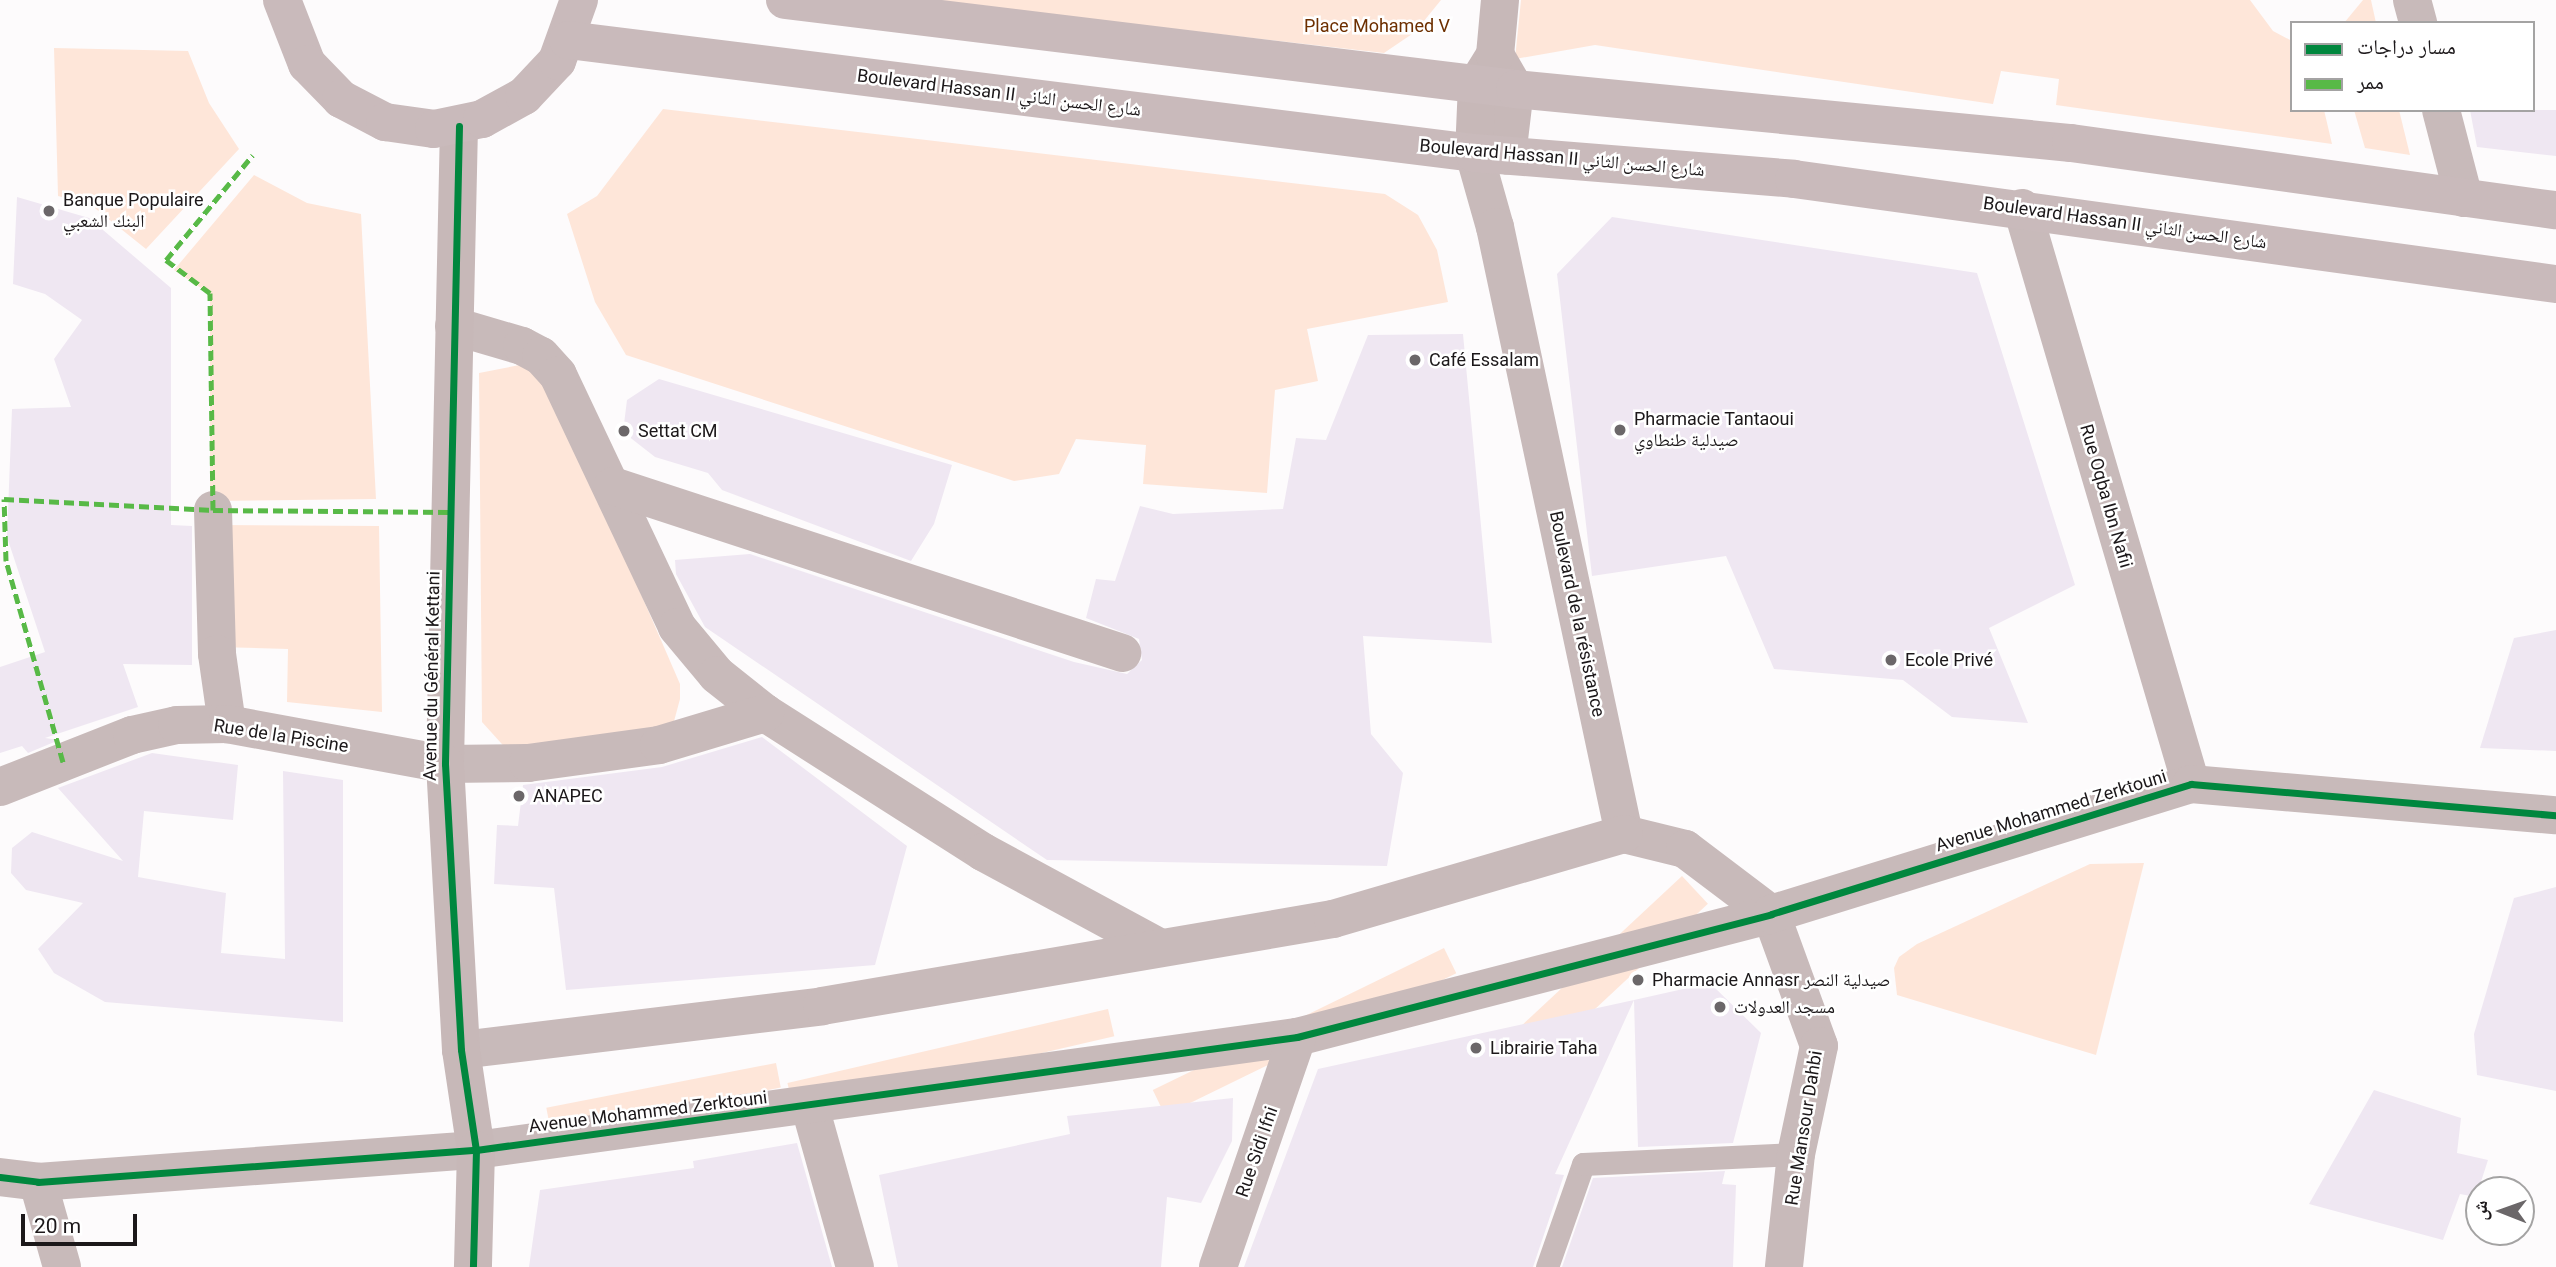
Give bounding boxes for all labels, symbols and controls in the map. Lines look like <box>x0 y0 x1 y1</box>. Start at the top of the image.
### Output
park label: Place Mohamed V <box>1304 15 1450 37</box>
legend <box>2290 21 2535 112</box>
text: مسار دراجات <box>2357 35 2456 59</box>
street label: Boulevard Hassan II شارع الحسن الثاني <box>856 65 1142 121</box>
text: ممر <box>2357 70 2384 94</box>
street label: Boulevard Hassan II شارع الحسن الثاني <box>1419 135 1705 181</box>
place label: Banque Populaire البنك الشعبي <box>63 190 204 232</box>
street label: Boulevard Hassan II شارع الحسن الثاني <box>1982 192 2268 254</box>
marker: Banque Populaire البنك الشعبي <box>41 203 57 219</box>
place label: Café Essalam <box>1429 349 1539 371</box>
marker: Café Essalam <box>1407 352 1423 368</box>
place label: Pharmacie Tantaoui صيدلية طنطاوي <box>1634 409 1794 452</box>
place label: Settat CM <box>638 420 718 442</box>
marker: Pharmacie Tantaoui صيدلية طنطاوي <box>1612 422 1628 438</box>
street label: Rue Oqba Ibn Nafii <box>2075 422 2137 570</box>
marker: Settat CM <box>616 423 632 439</box>
street label: Boulevard de la résistance <box>1545 509 1609 719</box>
street label: Avenue du Général Kettani <box>419 571 445 781</box>
place label: Ecole Privé <box>1905 649 1993 671</box>
marker: Ecole Privé <box>1883 652 1899 668</box>
street label: Rue de la Piscine <box>212 715 350 757</box>
street label: Avenue Mohammed Zerktouni <box>1933 766 2169 856</box>
place label: ANAPEC <box>533 785 603 807</box>
marker: ANAPEC <box>511 788 527 804</box>
place label: Pharmacie Annasr صيدلية النصر <box>1652 969 1891 991</box>
marker: Pharmacie Annasr صيدلية النصر <box>1630 972 1646 988</box>
place label: مسجد العدولات <box>1734 996 1835 1018</box>
marker: مسجد العدولات <box>1712 999 1728 1015</box>
place label: Librairie Taha <box>1490 1037 1598 1059</box>
marker: Librairie Taha <box>1468 1040 1484 1056</box>
street label: Rue Mansour Dahbi <box>1781 1049 1827 1207</box>
street label: Avenue Mohammed Zerktouni <box>527 1087 769 1137</box>
street label: Rue Sidi Ifni <box>1231 1104 1283 1200</box>
north arrow <box>2465 1176 2535 1246</box>
scale bar <box>24 1200 140 1244</box>
text: ش <box>2469 1200 2492 1221</box>
text: 20 m <box>34 1214 81 1238</box>

